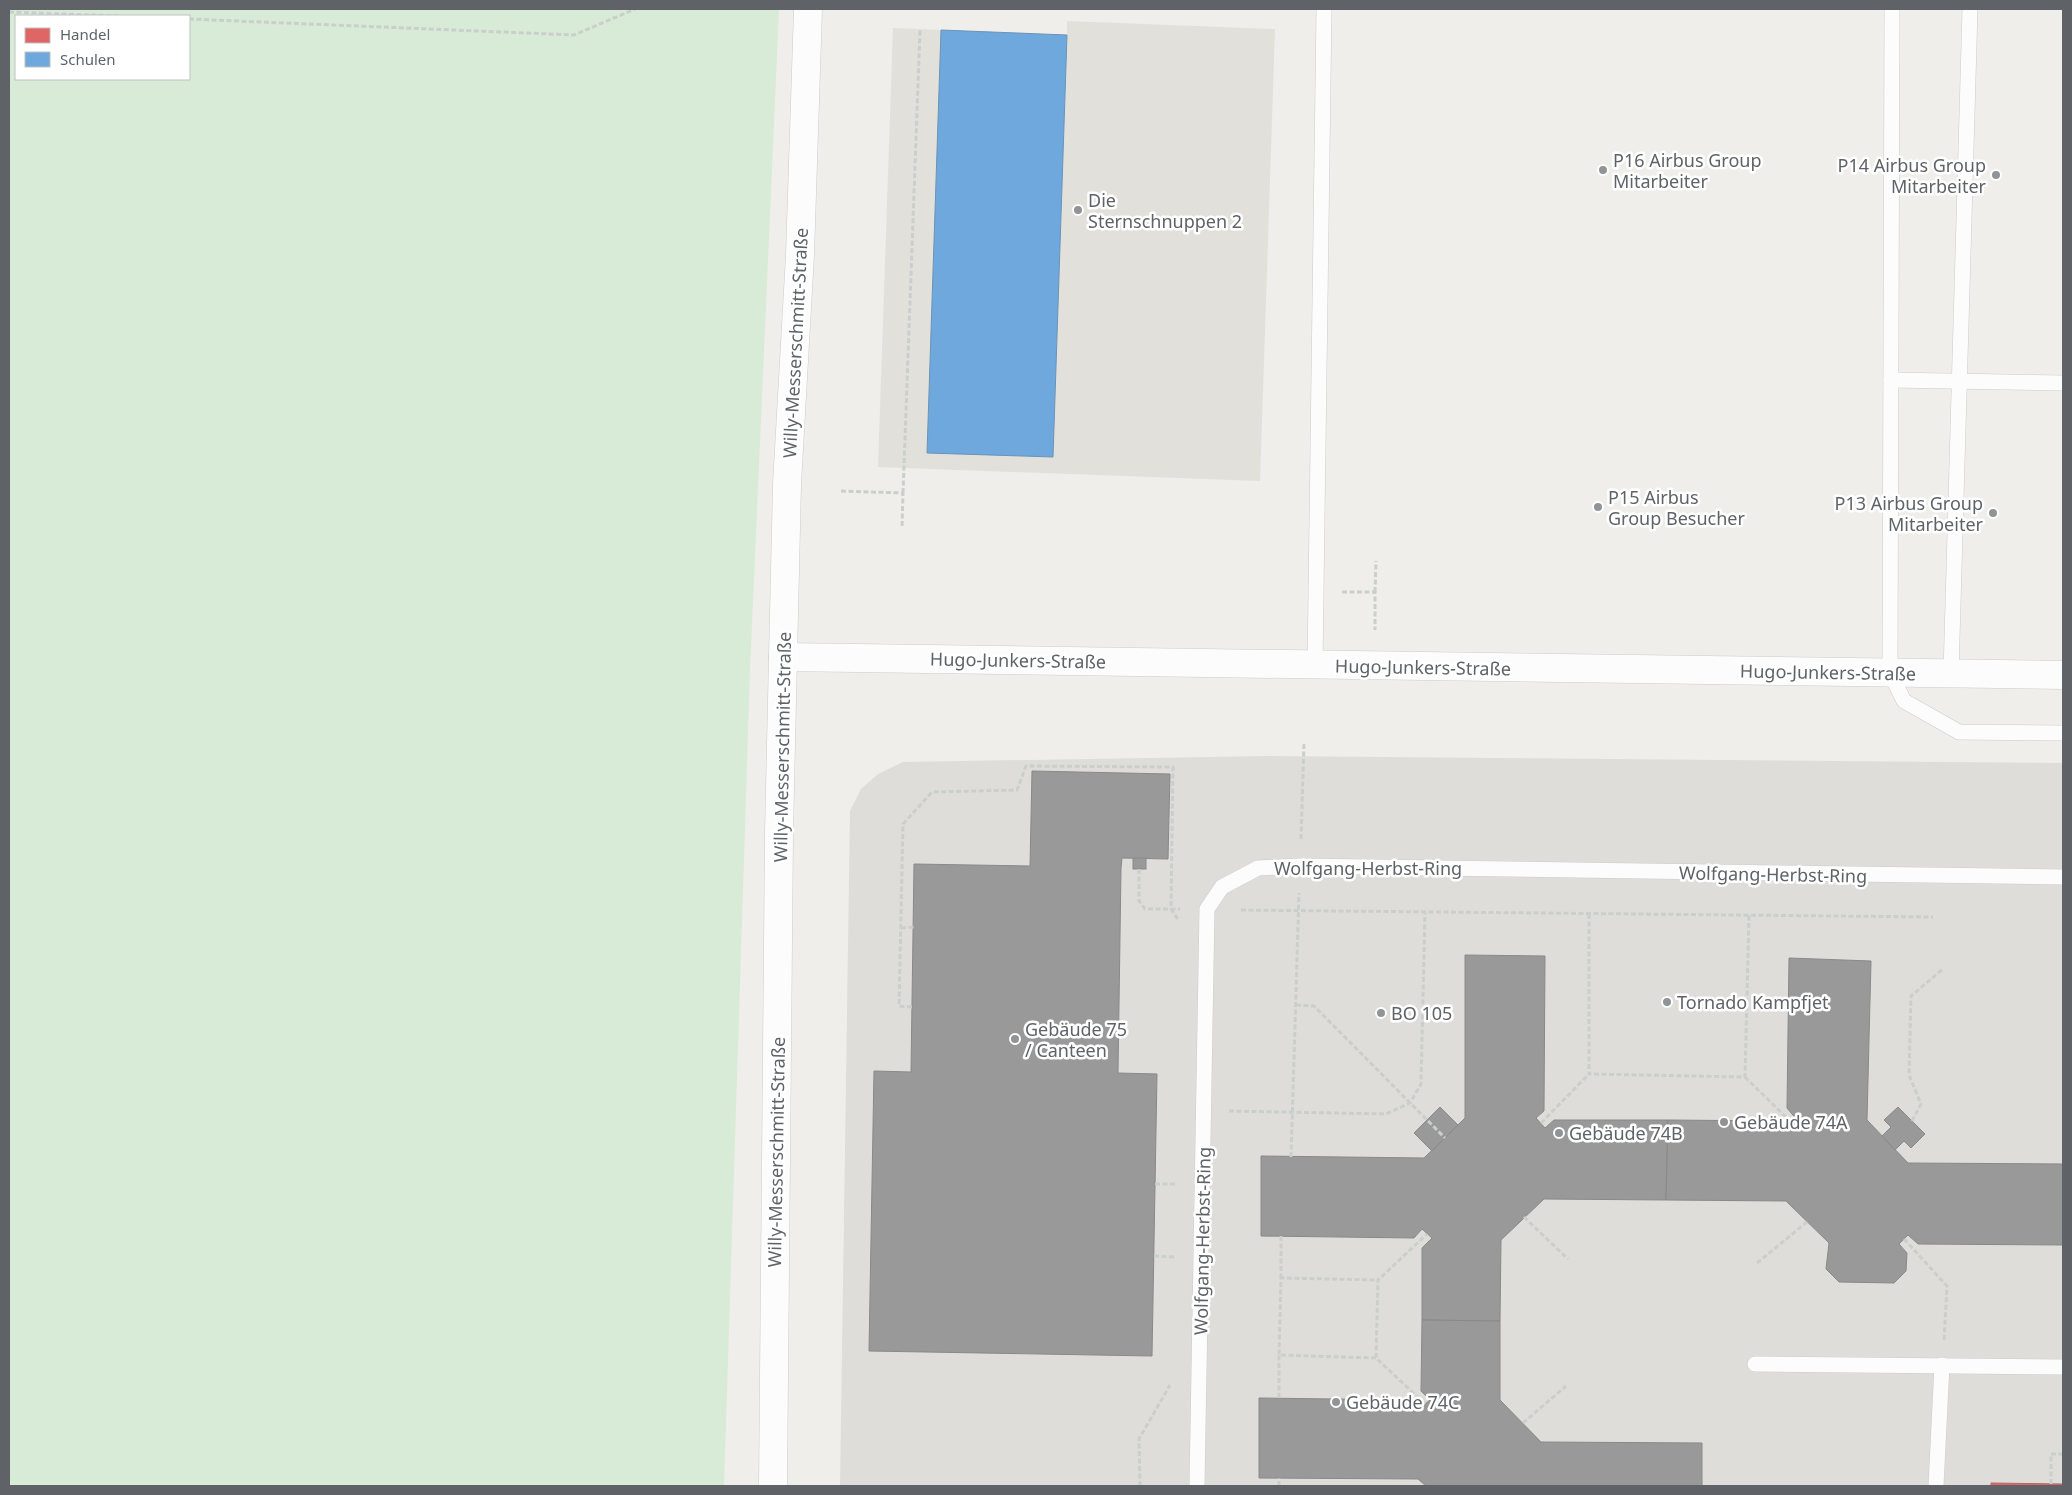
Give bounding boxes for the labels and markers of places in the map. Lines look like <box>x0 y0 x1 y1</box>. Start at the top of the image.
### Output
place label: P16 Airbus Group Mitarbeiter <box>1613 148 1762 193</box>
place label: P14 Airbus Group Mitarbeiter <box>1838 153 1987 198</box>
marker: P16 Airbus Group Mitarbeiter <box>1597 164 1609 176</box>
marker: P14 Airbus Group Mitarbeiter <box>1990 169 2002 181</box>
place label: Die Sternschnuppen 2 <box>1088 188 1242 233</box>
marker: Die Sternschnuppen 2 <box>1072 204 1084 216</box>
place label: P15 Airbus Group Besucher <box>1608 485 1745 530</box>
place label: P13 Airbus Group Mitarbeiter <box>1835 491 1984 536</box>
marker: P15 Airbus Group Besucher <box>1592 501 1604 513</box>
marker: P13 Airbus Group Mitarbeiter <box>1987 507 1999 519</box>
place label: Tornado Kampfjet <box>1677 990 1829 1014</box>
marker: Tornado Kampfjet <box>1661 996 1673 1008</box>
place label: BO 105 <box>1391 1001 1452 1025</box>
marker: BO 105 <box>1375 1007 1387 1019</box>
place label: Gebäude 75 / Canteen <box>1025 1017 1127 1062</box>
marker: Gebäude 75 / Canteen <box>1009 1033 1021 1045</box>
place label: Gebäude 74A <box>1734 1110 1848 1134</box>
marker: Gebäude 74A <box>1718 1116 1730 1128</box>
place label: Gebäude 74B <box>1569 1121 1683 1145</box>
marker: Gebäude 74B <box>1553 1127 1565 1139</box>
place label: Gebäude 74C <box>1346 1390 1459 1414</box>
marker: Gebäude 74C <box>1330 1396 1342 1408</box>

